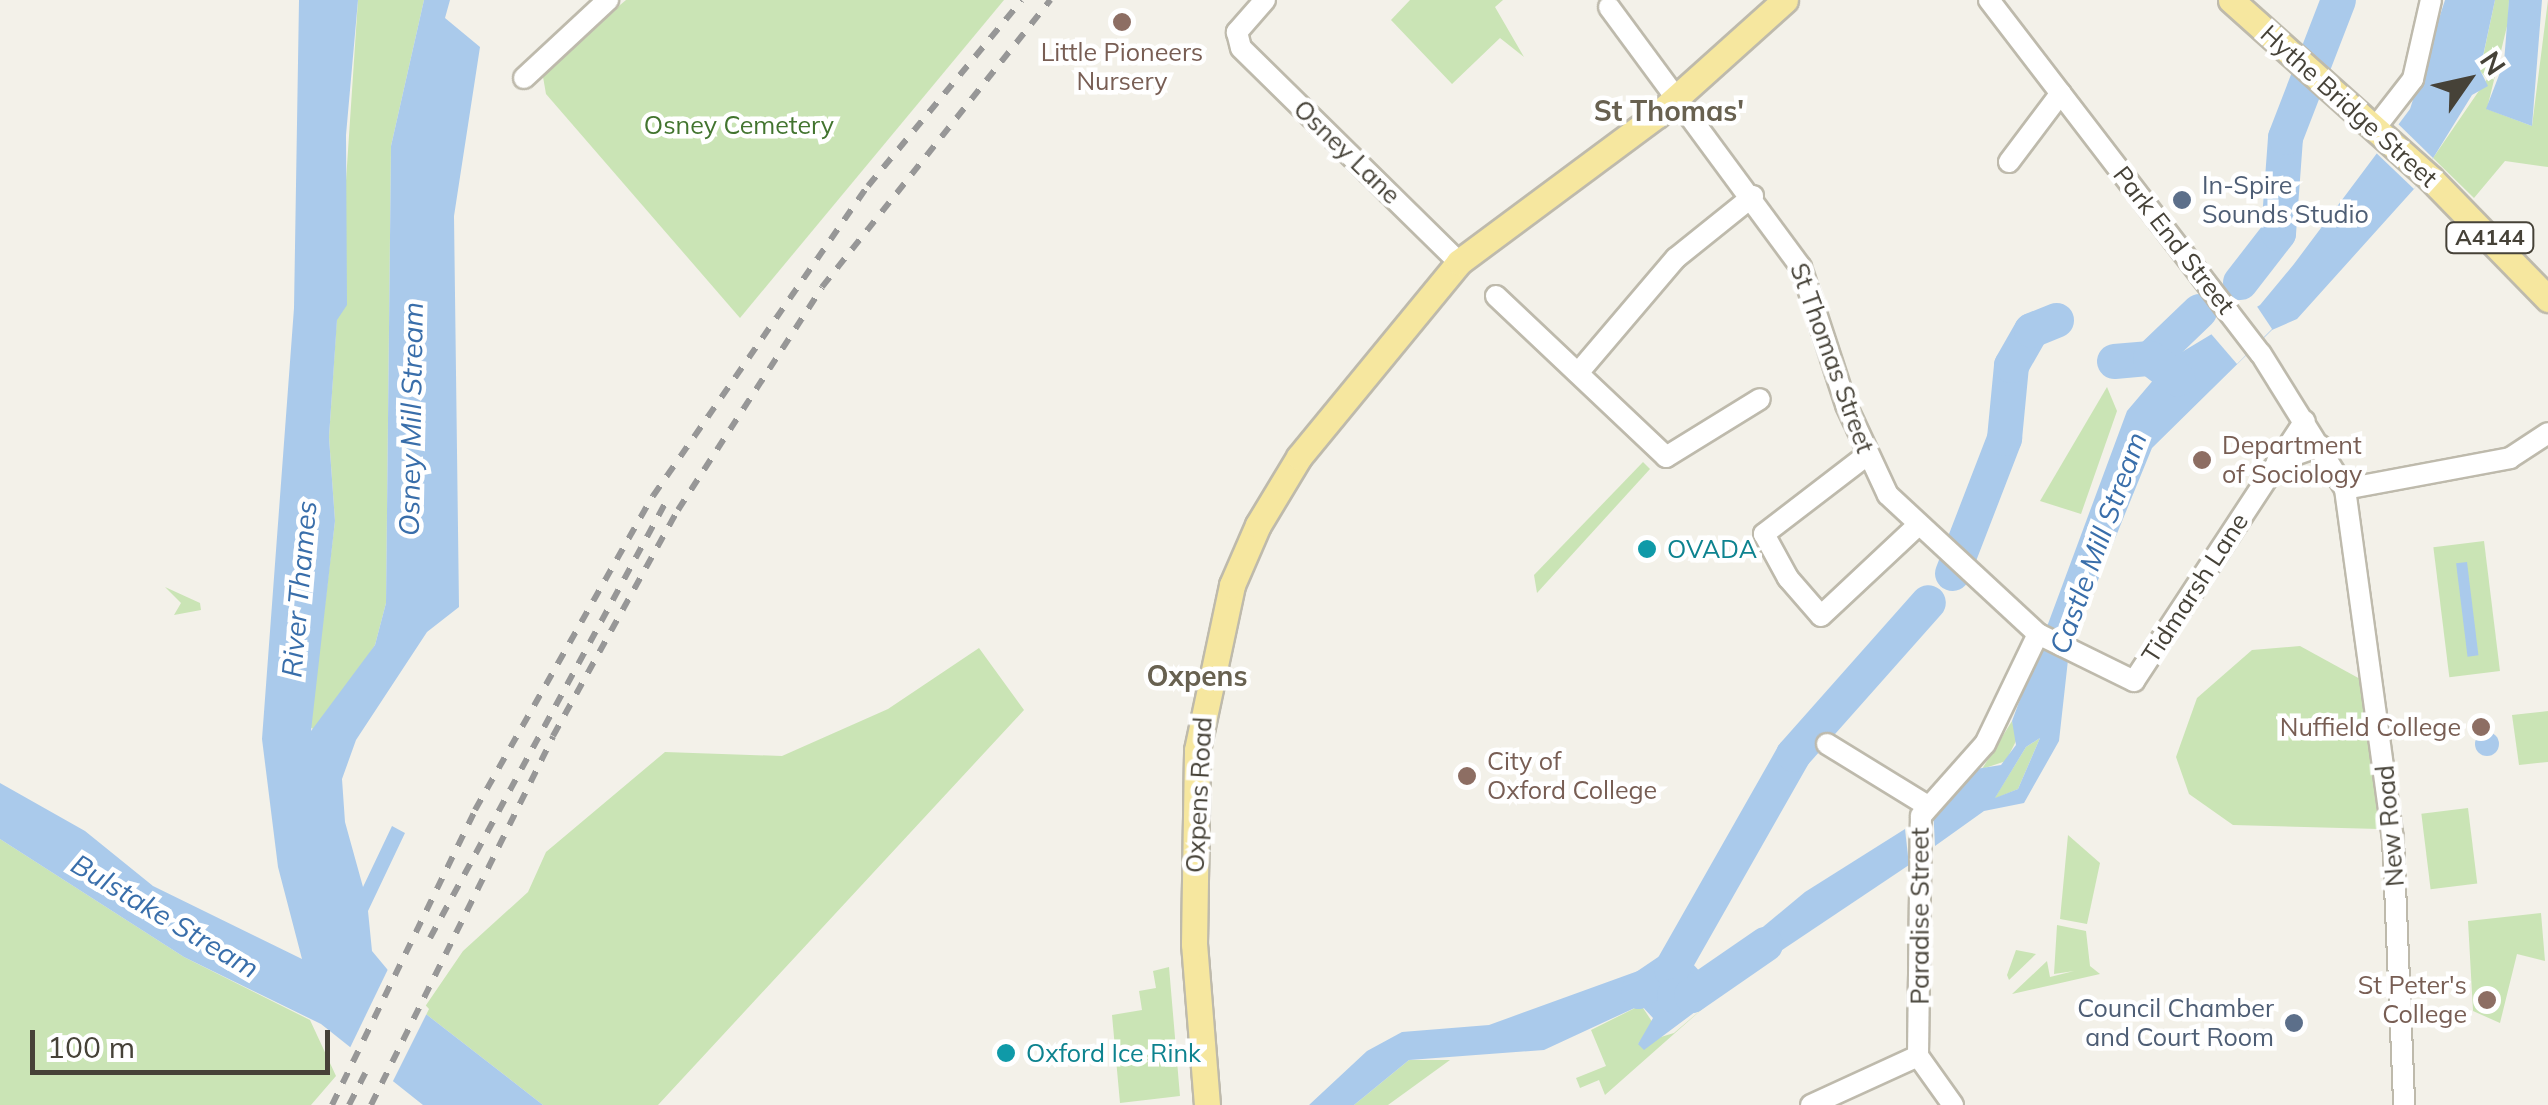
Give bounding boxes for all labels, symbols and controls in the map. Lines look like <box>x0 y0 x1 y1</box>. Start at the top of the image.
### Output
marker: Little Pioneers Nursery <box>1111 11 1133 33</box>
street label: Hythe Bridge Street <box>2254 19 2444 193</box>
north arrow <box>2418 30 2518 130</box>
place label: Little Pioneers Nursery <box>1041 38 1203 97</box>
text: N <box>2473 44 2514 81</box>
street label: Osney Lane <box>1287 94 1407 210</box>
district label: St Thomas' <box>1594 94 1744 128</box>
park label: Osney Cemetery <box>644 110 834 140</box>
street label: Park End Street <box>2107 160 2241 320</box>
place label: In-Spire Sounds Studio <box>2202 171 2369 230</box>
marker: In-Spire Sounds Studio <box>2171 189 2193 211</box>
road number: A4144 <box>2445 221 2535 255</box>
street label: St Thomas Street <box>1784 259 1880 457</box>
water label: Osney Mill Stream <box>392 302 430 536</box>
water label: Castle Mill Stream <box>2042 428 2154 658</box>
place label: Department of Sociology <box>2222 431 2362 490</box>
marker: Department of Sociology <box>2191 449 2213 471</box>
water label: River Thames <box>275 499 323 679</box>
street label: Tidmarsh Lane <box>2135 508 2255 668</box>
place label: OVADA <box>1667 534 1757 564</box>
marker: OVADA <box>1636 538 1658 560</box>
district label: Oxpens <box>1146 659 1248 693</box>
place label: Nuffield College <box>2280 712 2461 742</box>
street label: Oxpens Road <box>1180 716 1218 874</box>
marker: Nuffield College <box>2470 716 2492 738</box>
place label: City of Oxford College <box>1487 747 1657 806</box>
street label: New Road <box>2370 764 2410 888</box>
marker: City of Oxford College <box>1456 765 1478 787</box>
street label: Paradise Street <box>1905 827 1935 1005</box>
water label: Bulstake Stream <box>65 847 265 985</box>
place label: St Peter's College <box>2358 971 2467 1030</box>
marker: St Peter's College <box>2476 989 2498 1011</box>
place label: Council Chamber and Court Room <box>2077 994 2274 1053</box>
scale bar <box>35 1010 335 1072</box>
marker: Council Chamber and Court Room <box>2283 1012 2305 1034</box>
text: 100 m <box>47 1028 135 1066</box>
place label: Oxford Ice Rink <box>1026 1038 1201 1068</box>
marker: Oxford Ice Rink <box>995 1042 1017 1064</box>

